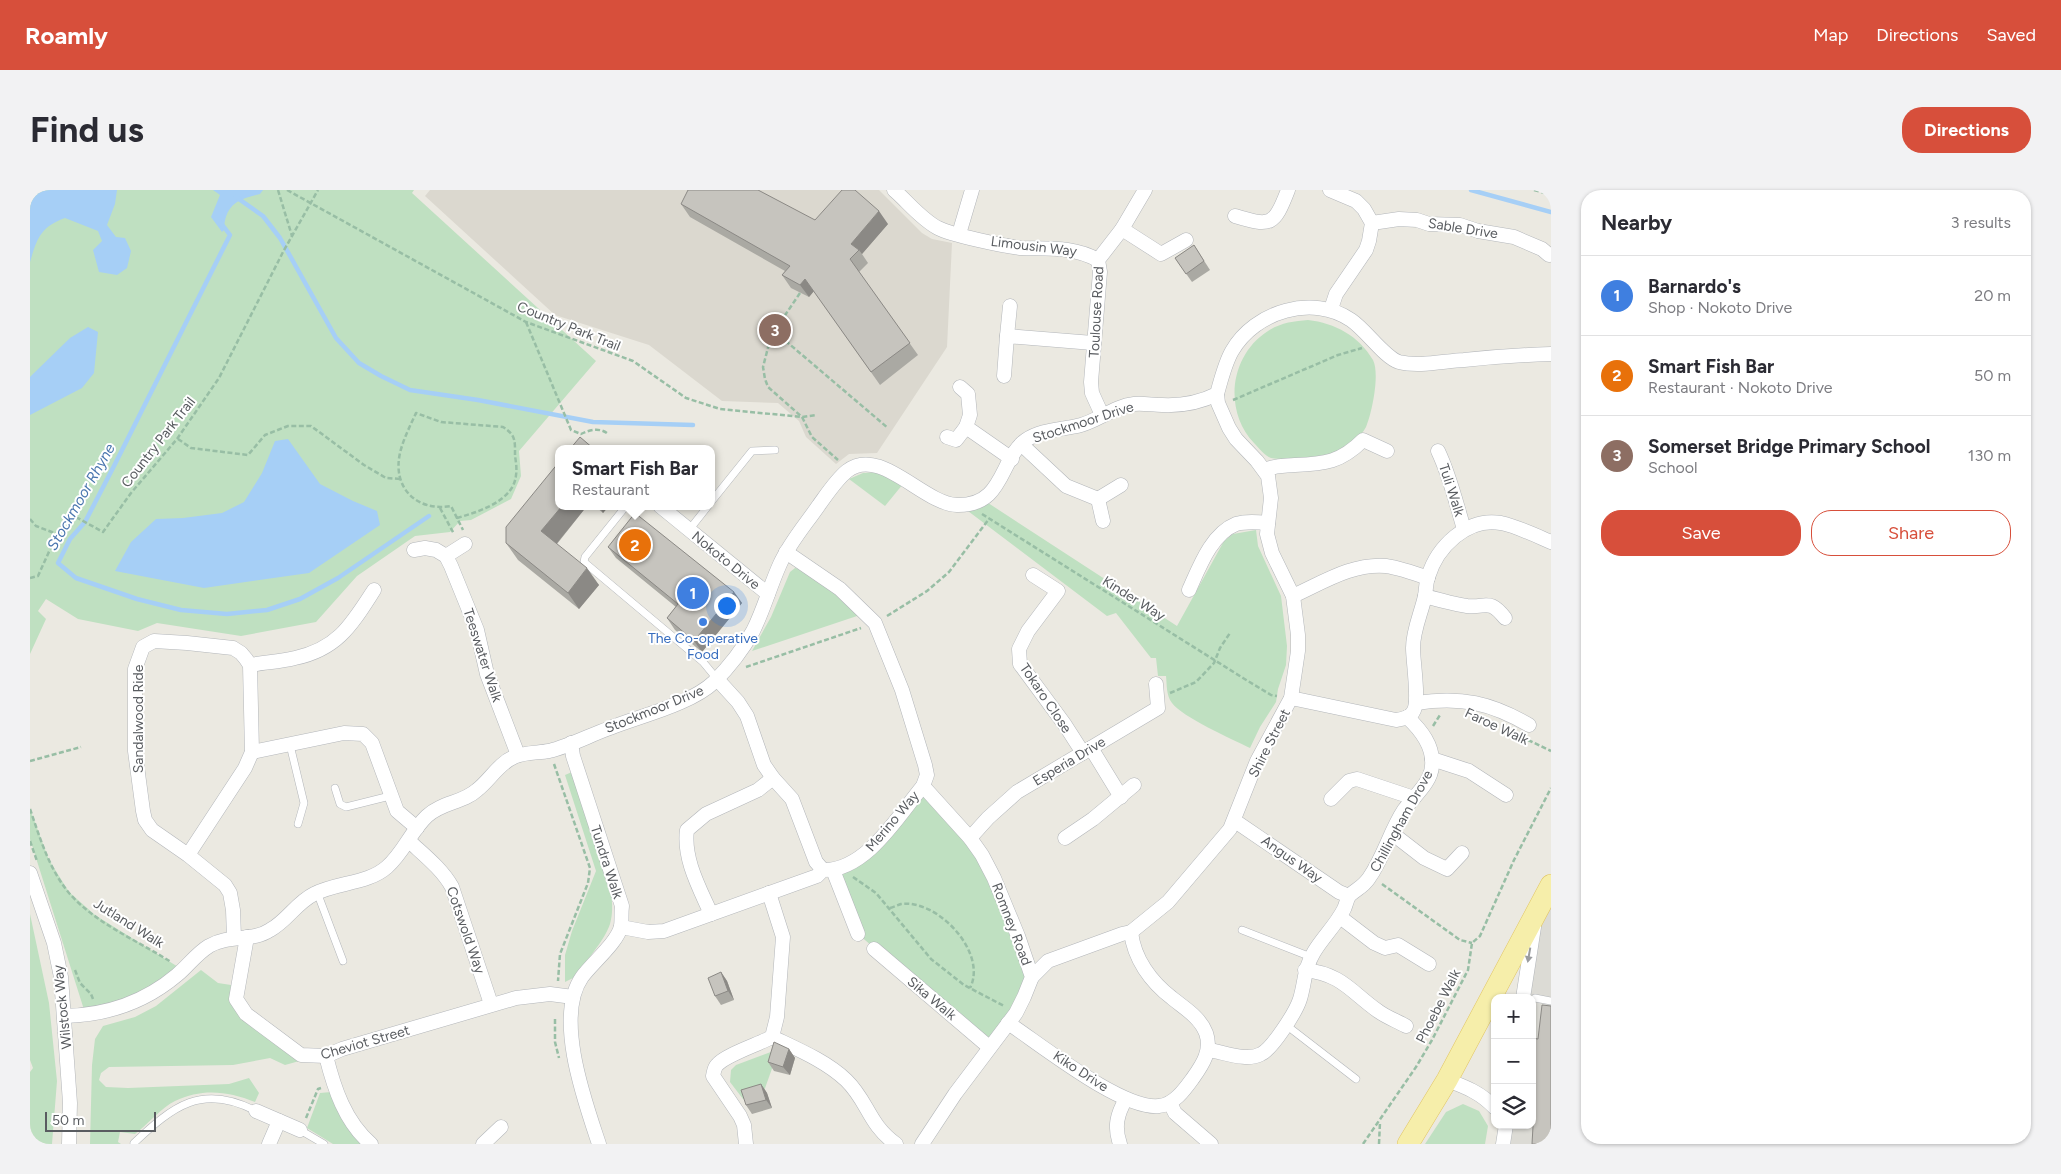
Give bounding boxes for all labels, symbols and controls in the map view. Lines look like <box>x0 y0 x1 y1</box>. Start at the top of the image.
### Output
text: Roamly <box>25 21 108 50</box>
text: Map <box>1813 24 1848 46</box>
text: Directions <box>1876 24 1958 46</box>
text: Saved <box>1986 24 2036 46</box>
button: Directions <box>1902 107 2031 153</box>
text: Find us <box>30 109 144 151</box>
text: Nearby <box>1601 210 1672 235</box>
text: 3 results <box>1951 213 2011 232</box>
street label: Sable Drive <box>1427 215 1499 242</box>
street label: Limousin Way <box>990 233 1079 260</box>
street label: Toulouse Road <box>1086 266 1107 358</box>
text: Barnardo's <box>1648 275 1741 298</box>
text: 1 <box>1614 286 1620 305</box>
text: 20 m <box>1974 286 2011 305</box>
street label: Country Park Trail <box>515 298 623 355</box>
text: Shop · Nokoto Drive <box>1648 298 1792 317</box>
pin: 3 <box>759 311 791 349</box>
text: Smart Fish Bar <box>1648 355 1774 378</box>
text: 2 <box>1612 366 1622 385</box>
text: 50 m <box>1974 366 2011 385</box>
text: Restaurant · Nokoto Drive <box>1648 378 1833 397</box>
street label: Country Park Trail <box>118 394 199 491</box>
street label: Stockmoor Drive <box>1031 398 1136 447</box>
text: Somerset Bridge Primary School <box>1648 435 1930 458</box>
water label: Stockmoor Rhyne <box>43 440 119 554</box>
popup <box>555 445 715 510</box>
text: 3 <box>1613 446 1621 465</box>
text: 130 m <box>1968 446 2011 465</box>
text: Smart Fish Bar <box>572 457 698 480</box>
text: School <box>1648 458 1698 477</box>
street label: Tuli Walk <box>1435 462 1468 519</box>
text: Restaurant <box>572 480 650 499</box>
button: Save <box>1601 510 1801 556</box>
button: Share <box>1811 510 2011 556</box>
pin: 2 <box>619 526 651 564</box>
street label: Nokoto Drive <box>688 528 764 593</box>
street label: Kinder Way <box>1099 572 1169 625</box>
pin: 1 <box>677 574 709 612</box>
your location <box>714 593 740 619</box>
street label: Teeswater Walk <box>459 606 506 704</box>
marker: The Co-operative Food <box>697 616 709 628</box>
place label: The Co-operative Food <box>648 630 758 663</box>
street label: Tokaro Close <box>1016 660 1075 737</box>
street label: Sandalwood Ride <box>130 664 147 773</box>
street label: Stockmoor Drive <box>602 682 706 737</box>
street label: Faroe Walk <box>1462 704 1532 749</box>
street label: Shire Street <box>1245 706 1294 780</box>
street label: Esperia Drive <box>1030 733 1109 790</box>
street label: Chillingham Drove <box>1366 767 1437 875</box>
street label: Merino Way <box>862 787 923 855</box>
street label: Tundra Walk <box>587 823 626 901</box>
street label: Angus Way <box>1258 832 1326 887</box>
street label: Romney Road <box>988 880 1035 968</box>
street label: Cotswold Way <box>443 884 489 977</box>
street label: Jutland Walk <box>90 895 167 952</box>
one-way arrow <box>1525 947 1533 963</box>
street label: Wilstock Way <box>50 963 75 1050</box>
street label: Phoebe Walk <box>1413 966 1464 1046</box>
street label: Sika Walk <box>904 973 960 1024</box>
map controls <box>1491 994 1536 1129</box>
button: + <box>1491 994 1536 1039</box>
street label: Cheviot Street <box>319 1022 412 1063</box>
button: − <box>1491 1039 1536 1084</box>
street label: Kiko Drive <box>1050 1047 1112 1096</box>
button: layers <box>1491 1084 1536 1129</box>
scale bar <box>45 1109 156 1132</box>
text: 50 m <box>52 1112 84 1129</box>

